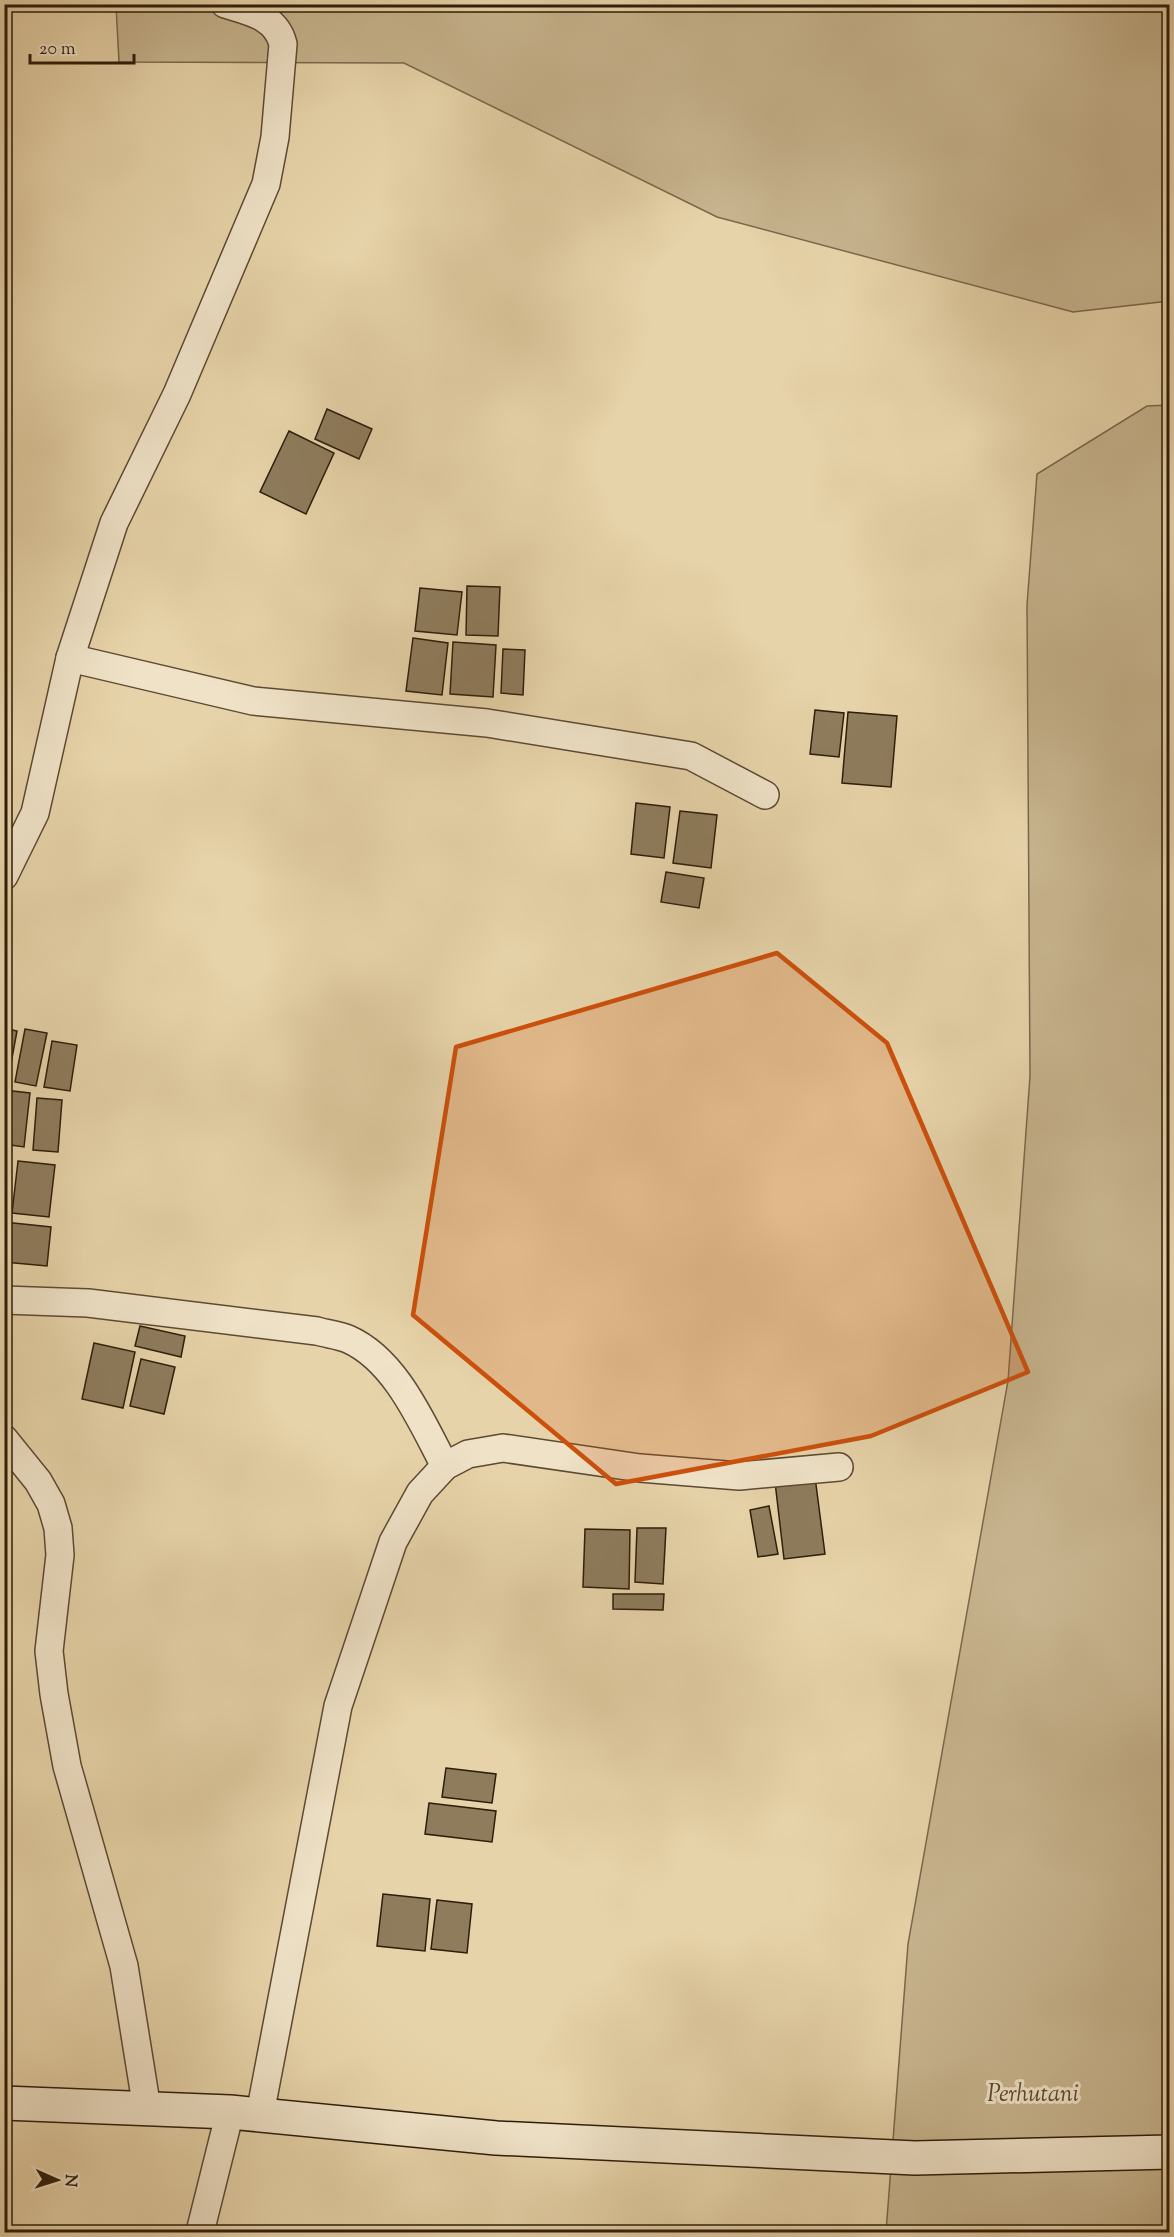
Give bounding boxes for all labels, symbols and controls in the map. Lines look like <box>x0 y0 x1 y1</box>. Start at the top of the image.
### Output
scale bar <box>30 27 134 65</box>
text: 20 m <box>39 37 76 63</box>
park label: Perhutani <box>987 2078 1079 2112</box>
north arrow <box>27 2150 87 2210</box>
text: N <box>58 2174 81 2188</box>

